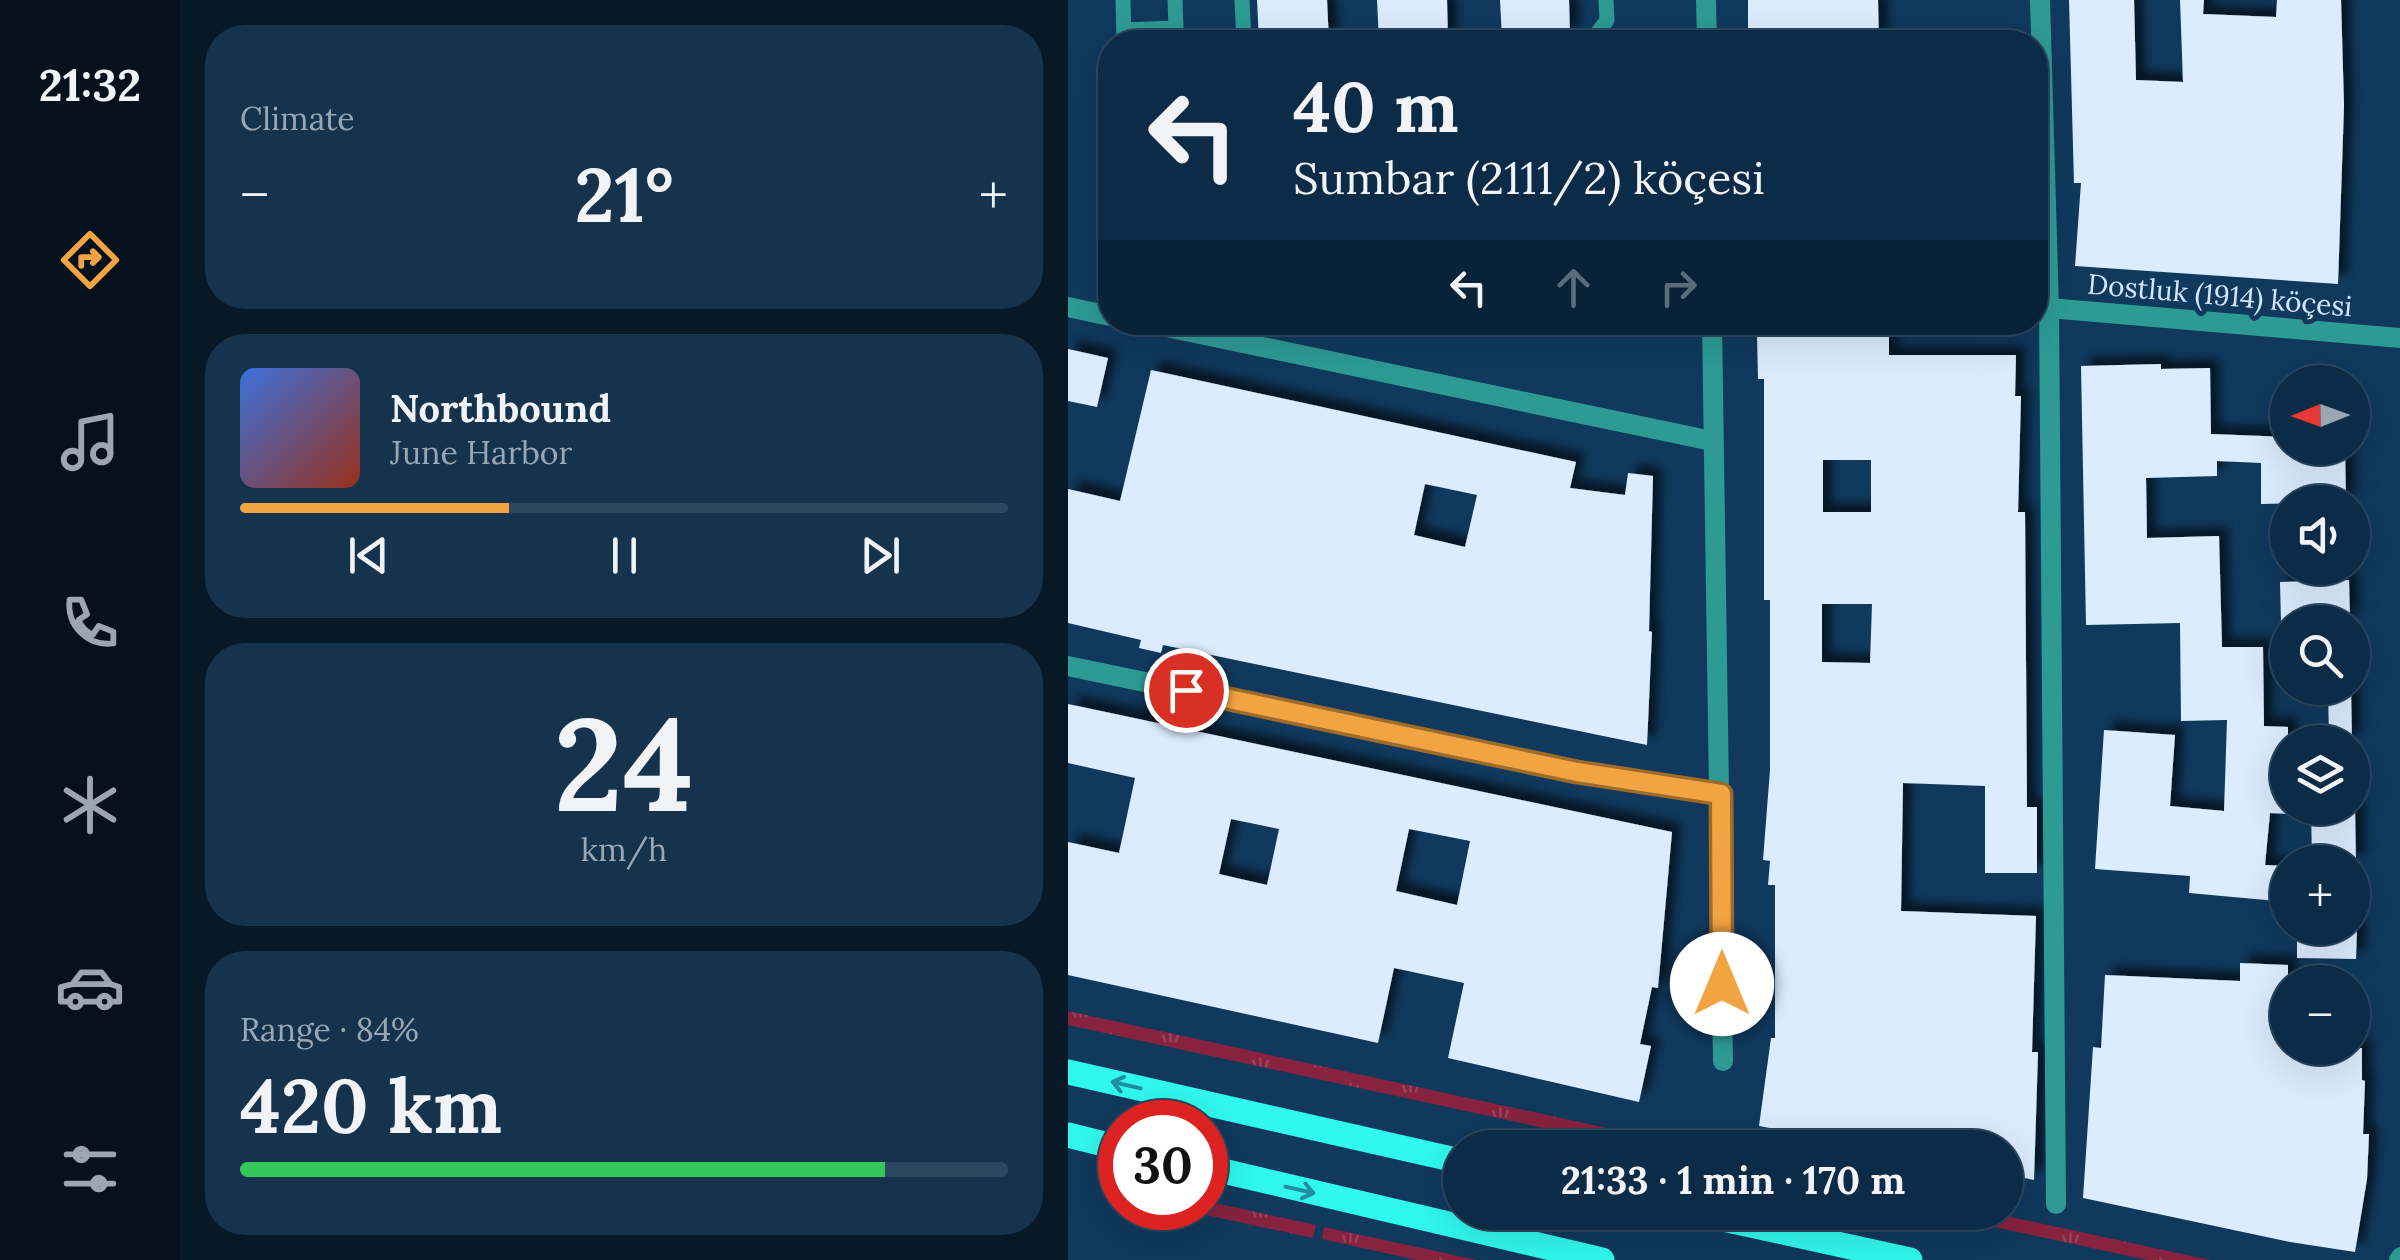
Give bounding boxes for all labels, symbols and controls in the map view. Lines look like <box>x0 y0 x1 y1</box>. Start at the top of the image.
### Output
text: 21:32 <box>39 56 141 113</box>
text: 40 m <box>1293 62 1459 151</box>
icon: left <box>1128 70 1258 200</box>
text: Climate <box>240 98 355 139</box>
text: 21° <box>574 147 674 243</box>
text: Sumbar (2111/2) köçesi <box>1293 149 1765 206</box>
text: − <box>240 160 269 230</box>
text: + <box>979 160 1008 230</box>
icon: directions <box>55 225 125 295</box>
icon: left <box>1441 260 1496 315</box>
icon: ahead <box>1546 260 1601 315</box>
icon: right <box>1651 260 1706 315</box>
street label: Dostluk (1914) köçesi <box>2086 265 2354 325</box>
north arrow <box>2270 365 2370 465</box>
map controls <box>2270 365 2370 1065</box>
text: Northbound <box>390 384 611 432</box>
icon: music <box>55 407 125 477</box>
text: June Harbor <box>390 432 572 473</box>
button: sound <box>2270 485 2370 585</box>
icon: previous <box>341 528 396 583</box>
icon: pause <box>597 528 652 583</box>
icon: next <box>853 528 908 583</box>
icon: phone <box>55 588 125 658</box>
button: search <box>2270 605 2370 705</box>
pin <box>1144 648 1229 733</box>
icon: arrive <box>1159 663 1214 718</box>
text: 24 <box>554 680 694 847</box>
button: layers <box>2270 725 2370 825</box>
icon: climate <box>55 770 125 840</box>
text: km/h <box>581 829 667 870</box>
button: + <box>2270 845 2370 945</box>
position arrow <box>1670 932 1774 1036</box>
icon: car <box>55 952 125 1022</box>
button: − <box>2270 965 2370 1065</box>
text: Range · 84% <box>240 1009 419 1050</box>
text: 420 km <box>240 1058 502 1154</box>
one-way arrow <box>1111 1075 1143 1094</box>
speed limit sign: 30 <box>1098 1100 1228 1230</box>
icon: filters <box>55 1134 125 1204</box>
text: 21:33 · 1 min · 170 m <box>1561 1156 1905 1204</box>
one-way arrow <box>1283 1182 1315 1200</box>

